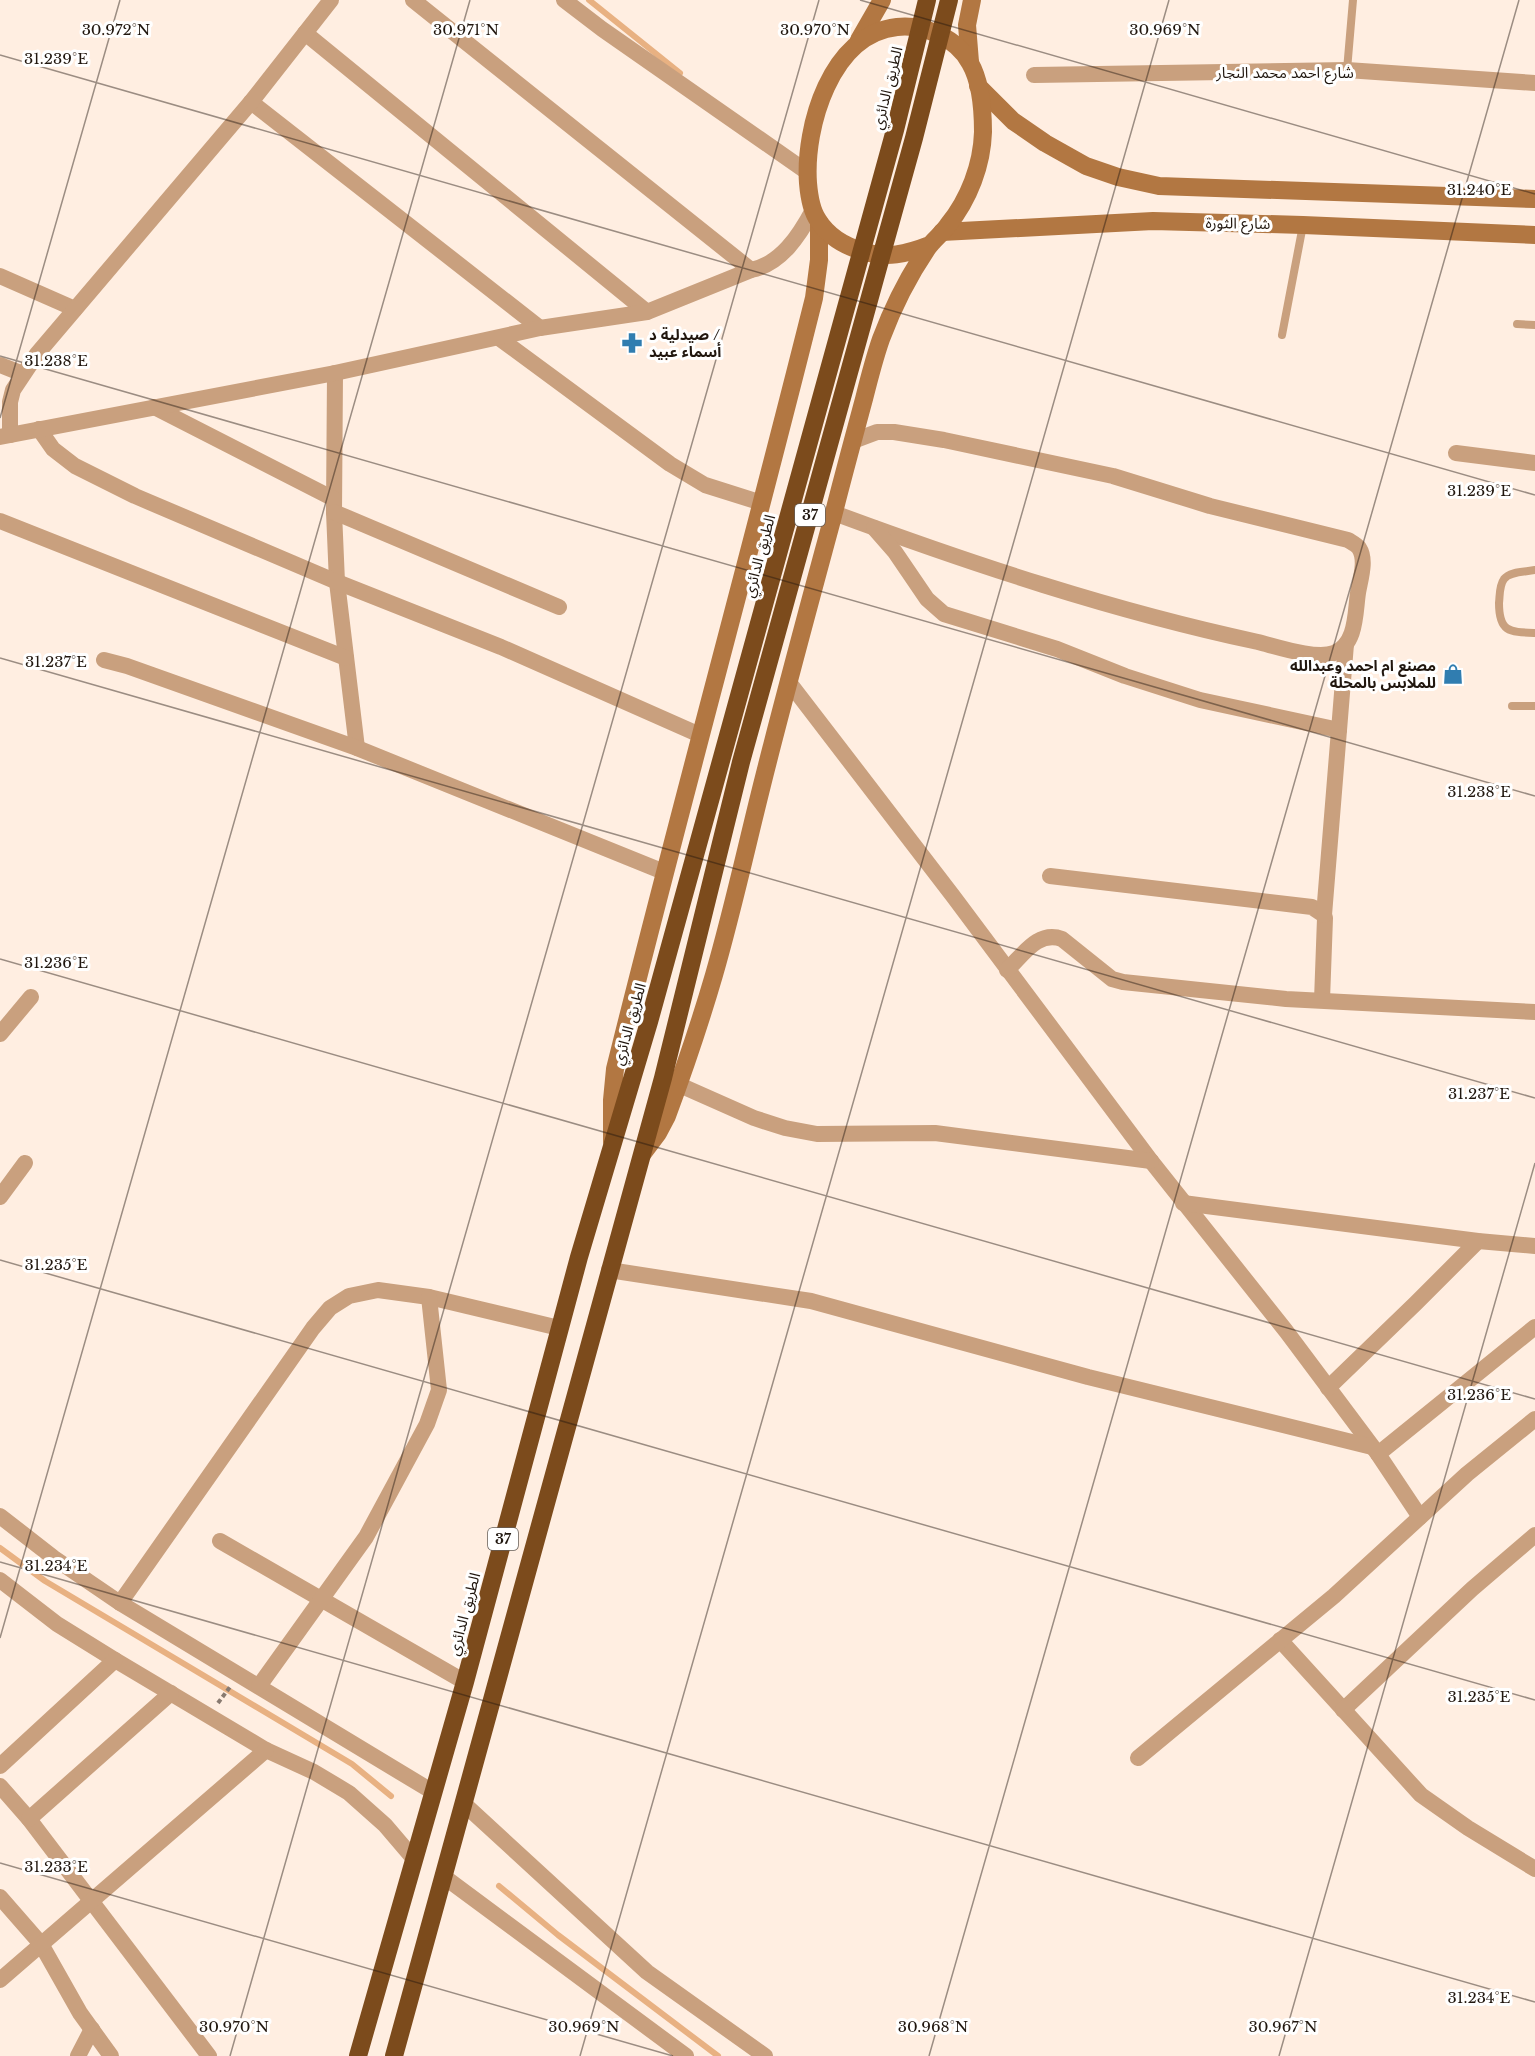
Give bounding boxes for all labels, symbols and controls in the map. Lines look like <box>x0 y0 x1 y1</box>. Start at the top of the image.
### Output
text: 30.972°N <box>82 20 150 39</box>
text: 30.971°N <box>433 20 499 39</box>
text: 30.970°N <box>780 20 850 39</box>
text: 30.969°N <box>1129 20 1201 39</box>
street label: الطريق الدائري <box>868 45 909 132</box>
text: 31.239°E <box>24 49 88 68</box>
street label: شارع احمد محمد النجار <box>1215 63 1354 85</box>
text: 31.240°E <box>1447 180 1511 199</box>
street label: شارع الثورة <box>1205 213 1271 236</box>
place label: صيدلية د / أسماء عبيد <box>649 325 721 361</box>
pharmacy icon: صيدلية د / أسماء عبيد <box>620 331 644 355</box>
text: 31.238°E <box>24 351 88 370</box>
text: 31.239°E <box>1447 481 1511 500</box>
road number: 37 <box>795 504 825 526</box>
street label: الطريق الدائري <box>739 513 782 600</box>
text: 31.237°E <box>25 652 87 671</box>
place label: مصنع ام احمد وعبدالله للملابس بالمحلة <box>1290 656 1436 692</box>
shop icon: مصنع ام احمد وعبدالله للملابس بالمحلة <box>1441 662 1465 686</box>
text: 31.238°E <box>1447 782 1511 801</box>
text: 31.236°E <box>24 953 88 972</box>
street label: الطريق الدائري <box>608 981 652 1068</box>
text: 31.237°E <box>1448 1084 1510 1103</box>
text: 31.235°E <box>25 1255 88 1274</box>
text: 31.236°E <box>1447 1385 1511 1404</box>
road number: 37 <box>488 1528 518 1550</box>
text: 31.234°E <box>24 1556 88 1575</box>
street label: الطريق الدائري <box>444 1571 487 1658</box>
text: 31.235°E <box>1448 1687 1511 1706</box>
text: 31.233°E <box>24 1857 88 1876</box>
text: 31.234°E <box>1447 1988 1511 2007</box>
text: 30.970°N <box>199 2017 269 2036</box>
text: 30.969°N <box>548 2017 620 2036</box>
text: 30.968°N <box>898 2017 968 2036</box>
text: 30.967°N <box>1248 2017 1318 2036</box>

